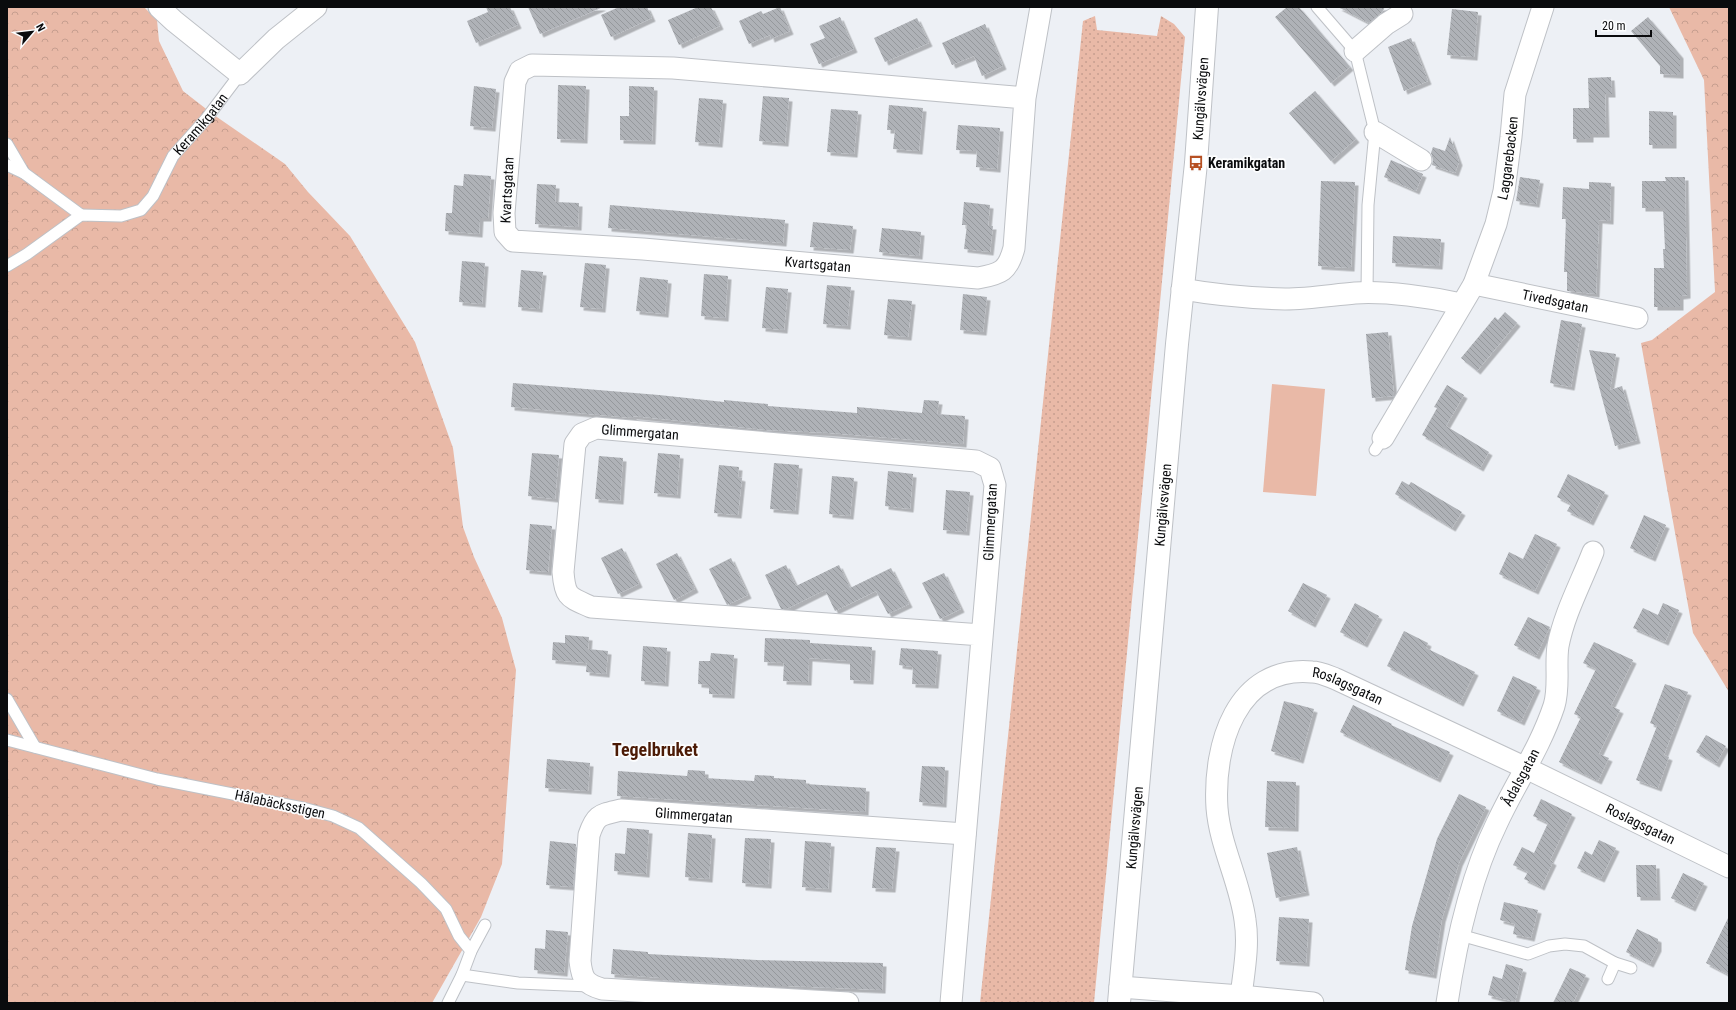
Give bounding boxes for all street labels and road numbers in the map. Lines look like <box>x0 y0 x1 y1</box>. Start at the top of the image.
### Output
street label: Kungälvsvägen <box>1190 57 1211 141</box>
street label: Keramikgatan <box>170 90 231 158</box>
street label: Laggarebacken <box>1494 115 1521 201</box>
street label: Kvartsgatan <box>497 156 517 224</box>
street label: Kvartsgatan <box>784 253 852 275</box>
street label: Tivedsgatan <box>1521 286 1590 316</box>
street label: Glimmergatan <box>601 421 679 443</box>
street label: Kungälvsvägen <box>1151 463 1174 547</box>
street label: Glimmergatan <box>980 483 1000 561</box>
street label: Roslagsgatan <box>1311 664 1385 708</box>
street label: Ådalsgatan <box>1498 746 1542 809</box>
street label: Kungälvsvägen <box>1123 786 1146 870</box>
street label: Hålabäcksstigen <box>233 787 327 821</box>
street label: Roslagsgatan <box>1603 800 1678 848</box>
street label: Glimmergatan <box>655 804 733 826</box>

